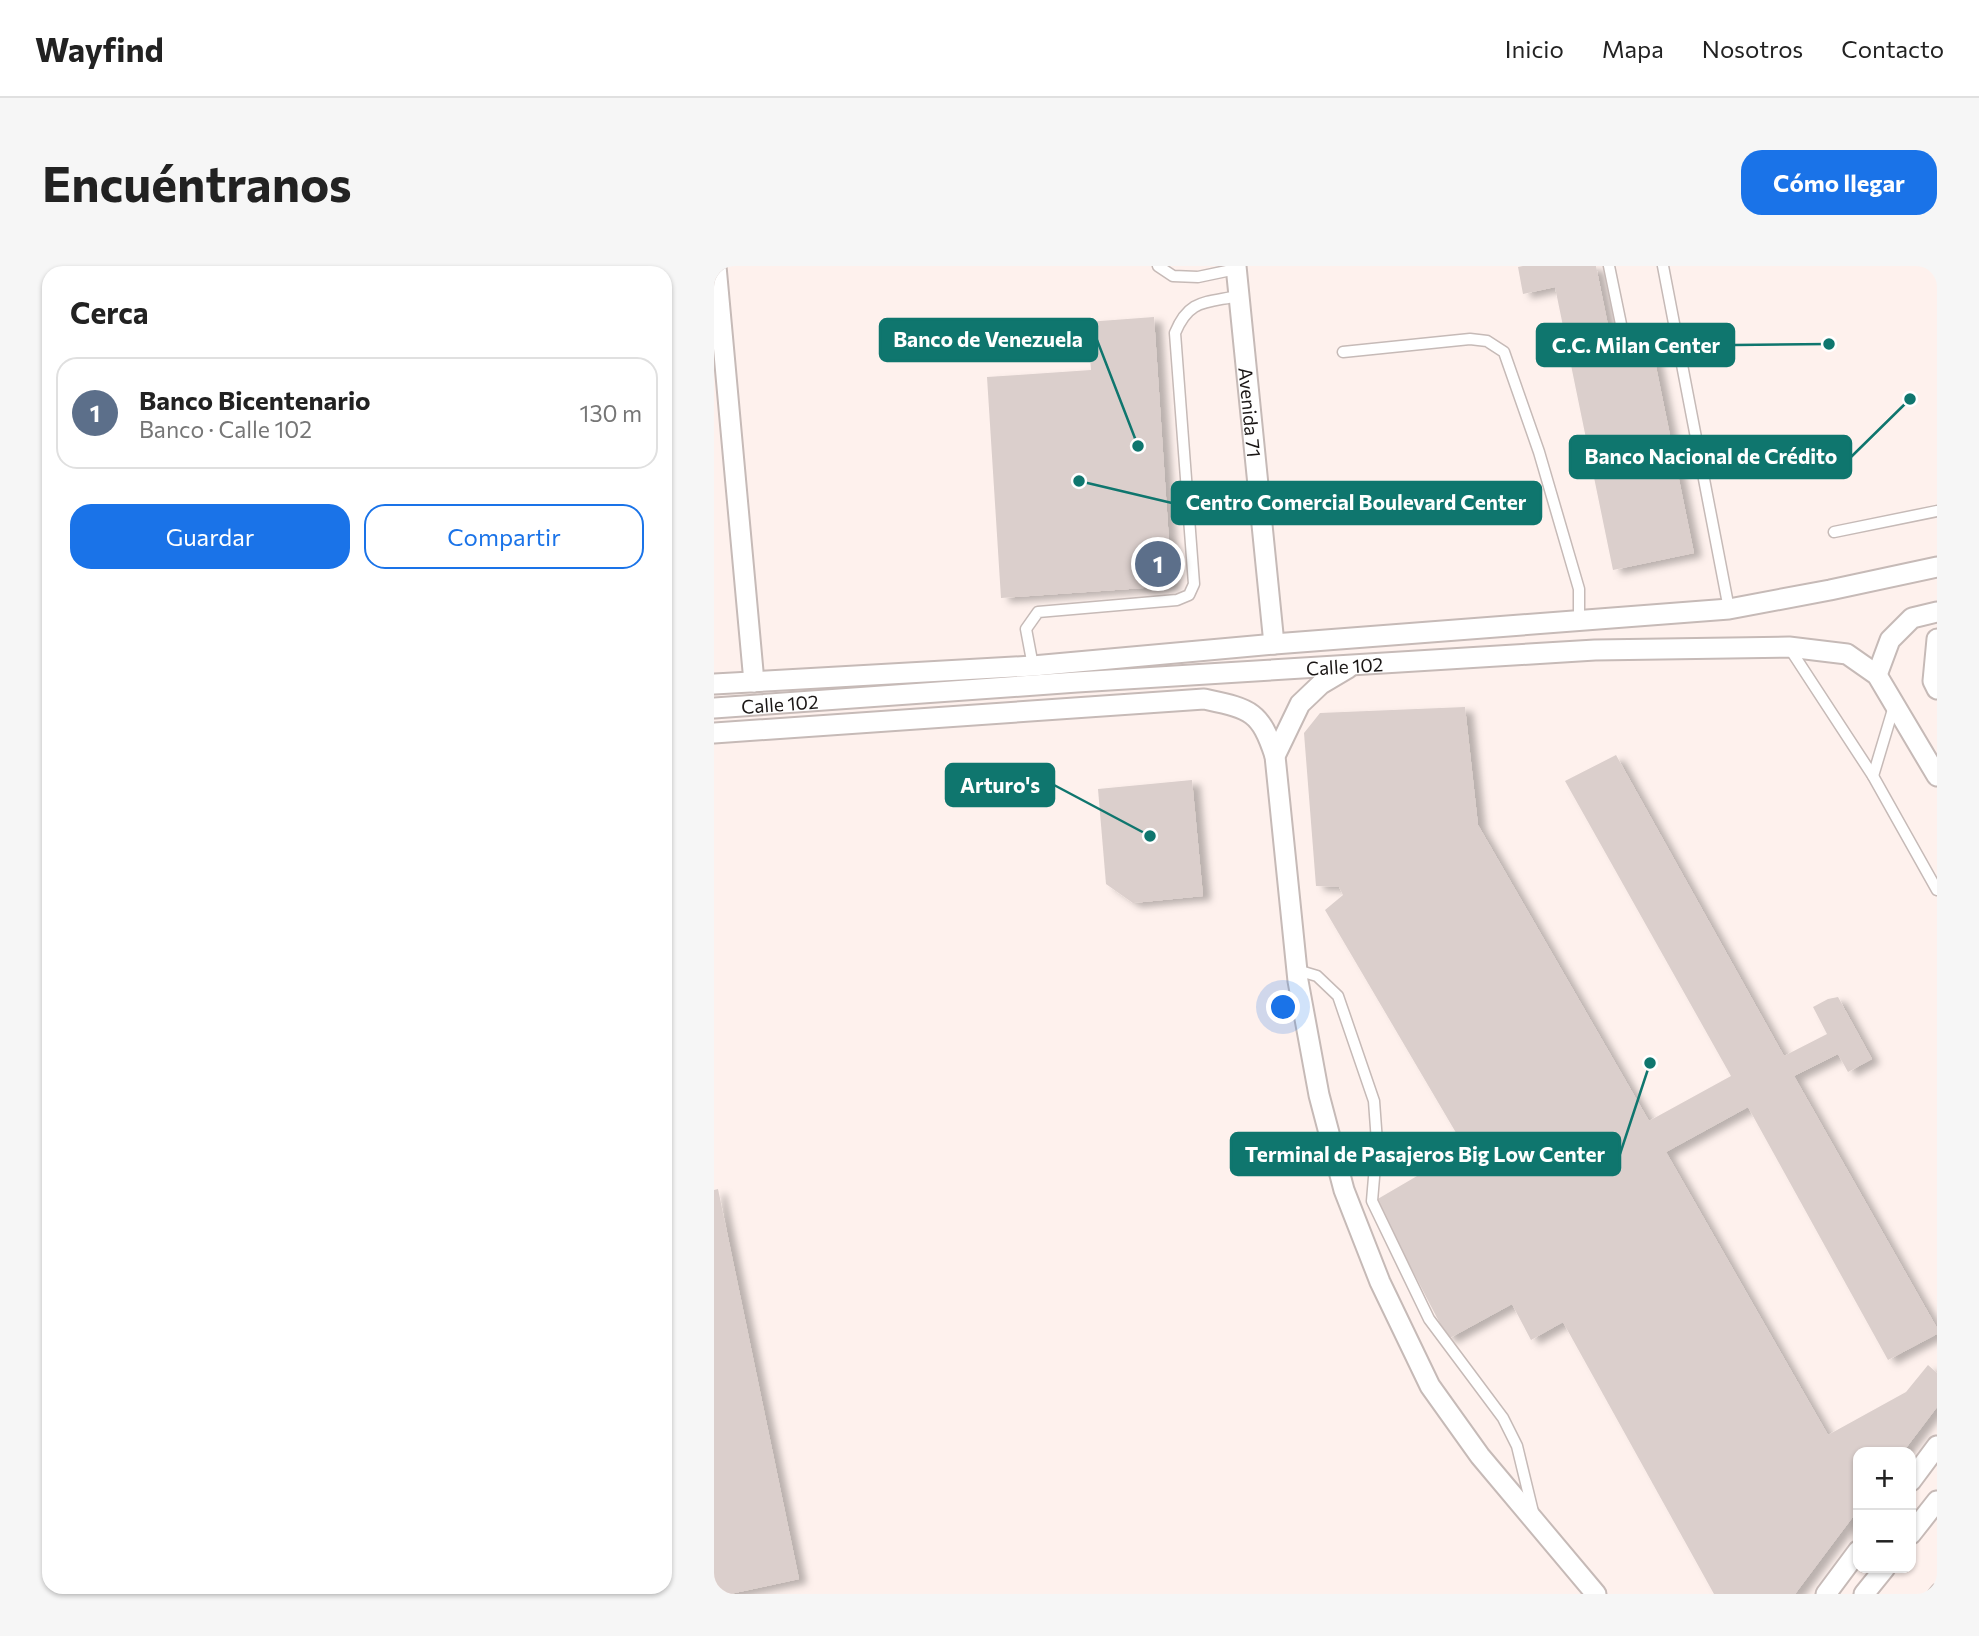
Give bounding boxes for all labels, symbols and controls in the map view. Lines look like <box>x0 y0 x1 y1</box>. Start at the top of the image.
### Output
text: Wayfind <box>35 28 164 69</box>
text: Inicio <box>1505 34 1564 63</box>
text: Mapa <box>1602 34 1664 63</box>
text: Nosotros <box>1702 34 1803 63</box>
text: Contacto <box>1841 34 1944 63</box>
button: Cómo llegar <box>1741 150 1937 215</box>
text: Encuéntranos <box>42 152 352 212</box>
text: Cerca <box>70 293 149 330</box>
callout: Banco de Venezuela <box>880 319 1097 361</box>
callout: C.C. Milan Center <box>1537 324 1734 366</box>
text: Banco de Venezuela <box>893 326 1083 351</box>
text: C.C. Milan Center <box>1552 332 1721 357</box>
street label: Avenida 71 <box>1235 366 1267 458</box>
text: Banco Bicentenario <box>139 384 371 415</box>
text: 1 <box>90 399 100 427</box>
text: 130 m <box>580 399 642 427</box>
text: Banco · Calle 102 <box>139 415 312 443</box>
callout: Banco Nacional de Crédito <box>1570 436 1851 478</box>
text: Banco Nacional de Crédito <box>1585 443 1837 468</box>
callout: Centro Comercial Boulevard Center <box>1172 482 1541 524</box>
text: Centro Comercial Boulevard Center <box>1186 489 1527 514</box>
button: Guardar <box>70 504 350 569</box>
button: Compartir <box>364 504 644 569</box>
pin: 1 <box>1135 538 1181 590</box>
street label: Calle 102 <box>1305 652 1384 679</box>
street label: Calle 102 <box>740 689 819 718</box>
callout: Arturo's <box>946 764 1054 806</box>
text: Arturo's <box>960 772 1040 797</box>
your location <box>1266 990 1300 1024</box>
callout: Terminal de Pasajeros Big Low Center <box>1231 1133 1620 1175</box>
text: Terminal de Pasajeros Big Low Center <box>1245 1141 1605 1166</box>
map controls <box>1853 1447 1916 1573</box>
button: + <box>1853 1447 1916 1510</box>
button: − <box>1853 1510 1916 1573</box>

